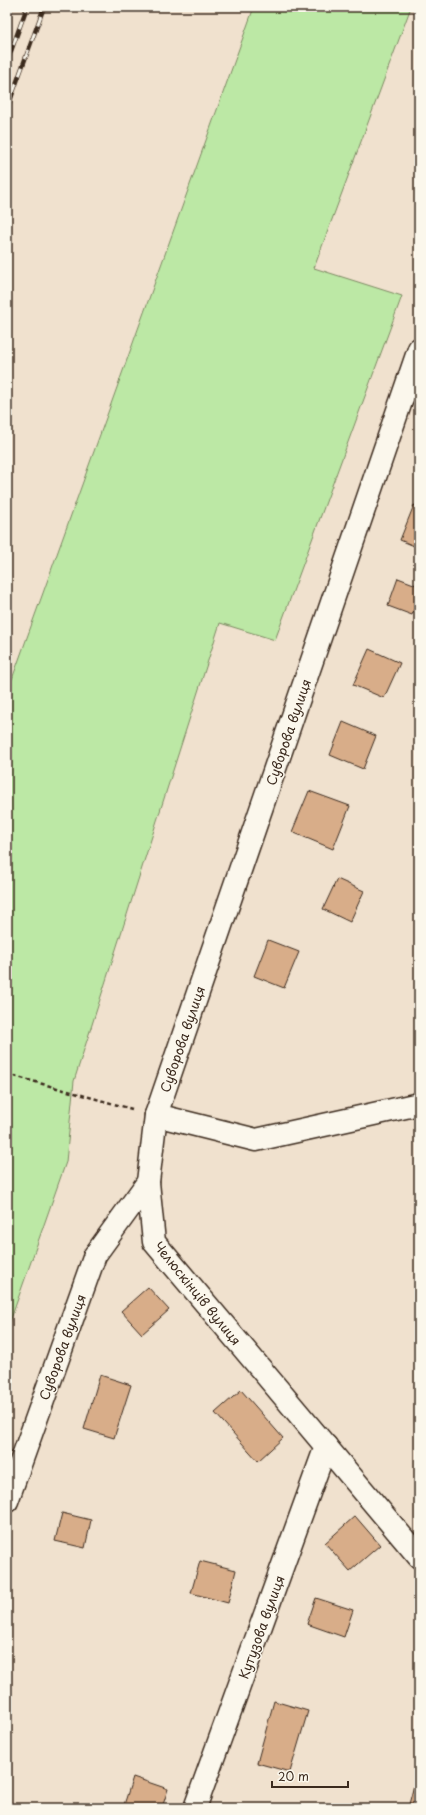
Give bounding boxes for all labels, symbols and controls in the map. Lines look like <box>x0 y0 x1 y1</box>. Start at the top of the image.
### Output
street label: Суворова вулиця <box>261 676 315 788</box>
street label: Суворова вулиця <box>155 983 209 1095</box>
street label: Челюскінців вулиця <box>150 1237 246 1349</box>
street label: Суворова вулиця <box>34 1291 90 1403</box>
street label: Кутузова вулиця <box>233 1573 289 1681</box>
scale bar <box>272 1763 348 1789</box>
text: 20 m <box>278 1767 309 1785</box>

